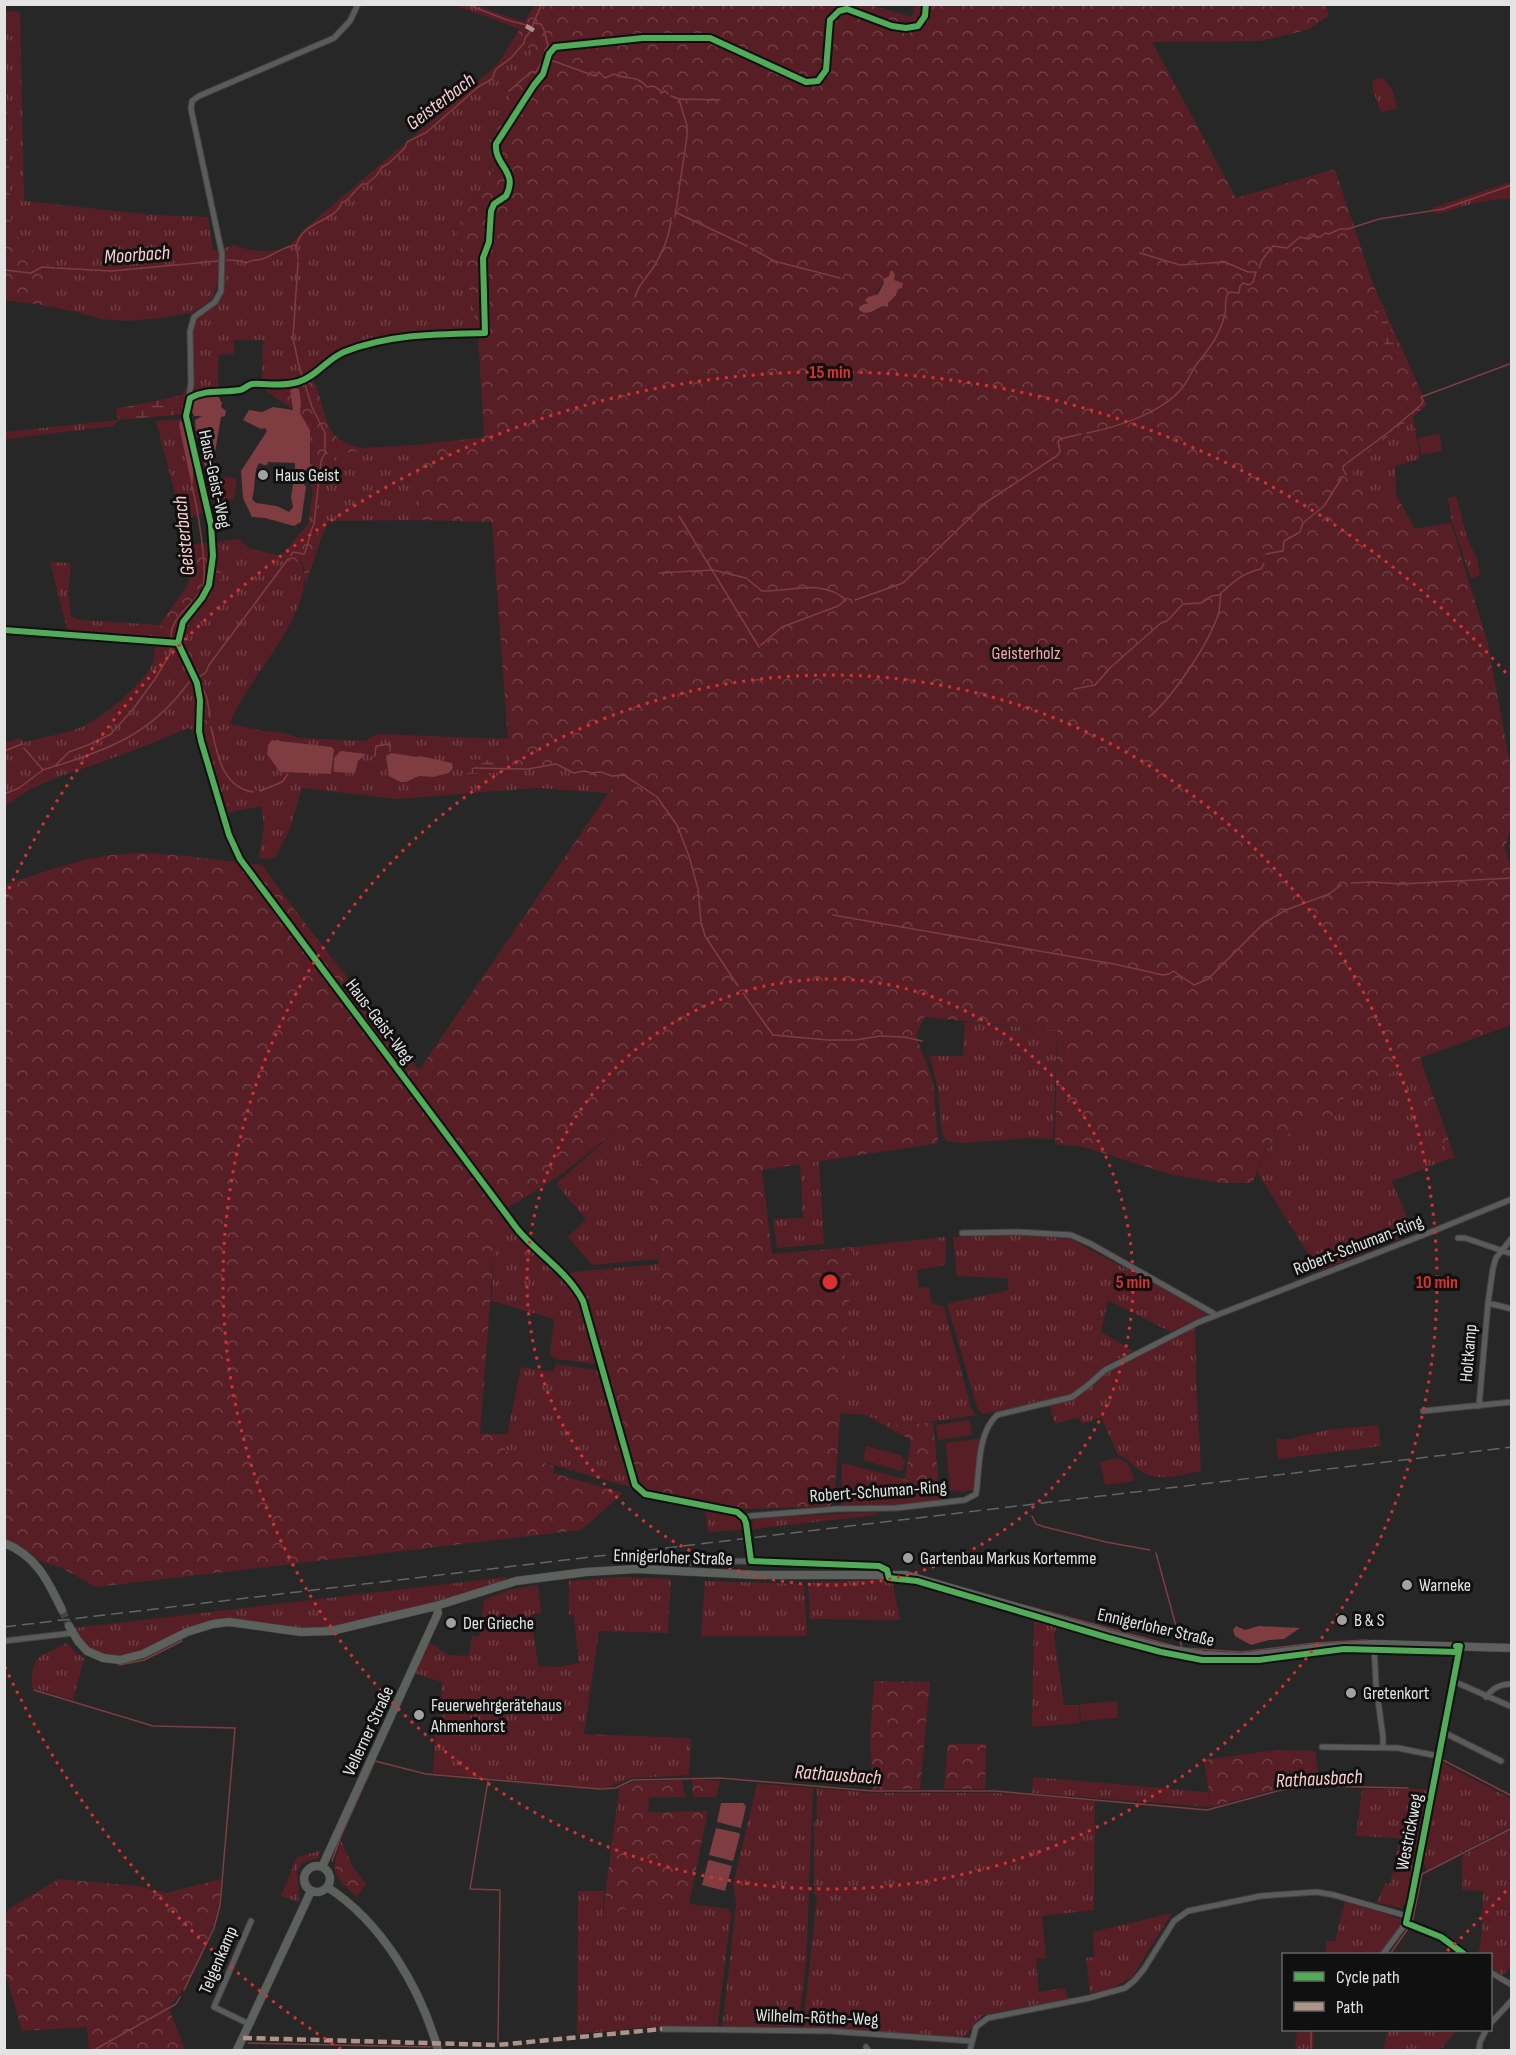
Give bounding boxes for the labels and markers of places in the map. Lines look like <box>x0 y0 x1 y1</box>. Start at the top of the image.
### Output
place label: Haus Geist <box>275 465 340 486</box>
marker: Haus Geist <box>256 468 270 482</box>
centre of rings <box>820 1272 840 1292</box>
place label: Gartenbau Markus Kortemme <box>920 1548 1096 1569</box>
marker: Gartenbau Markus Kortemme <box>901 1551 915 1565</box>
place label: Warneke <box>1419 1575 1471 1596</box>
marker: Warneke <box>1400 1578 1414 1592</box>
place label: B & S <box>1354 1610 1385 1631</box>
place label: Der Grieche <box>463 1613 534 1634</box>
marker: B & S <box>1335 1613 1349 1627</box>
marker: Der Grieche <box>444 1616 458 1630</box>
place label: Gretenkort <box>1363 1683 1430 1704</box>
marker: Gretenkort <box>1344 1686 1358 1700</box>
place label: Feuerwehrgerätehaus Ahmenhorst <box>430 1695 562 1737</box>
marker: Feuerwehrgerätehaus Ahmenhorst <box>412 1708 426 1722</box>

